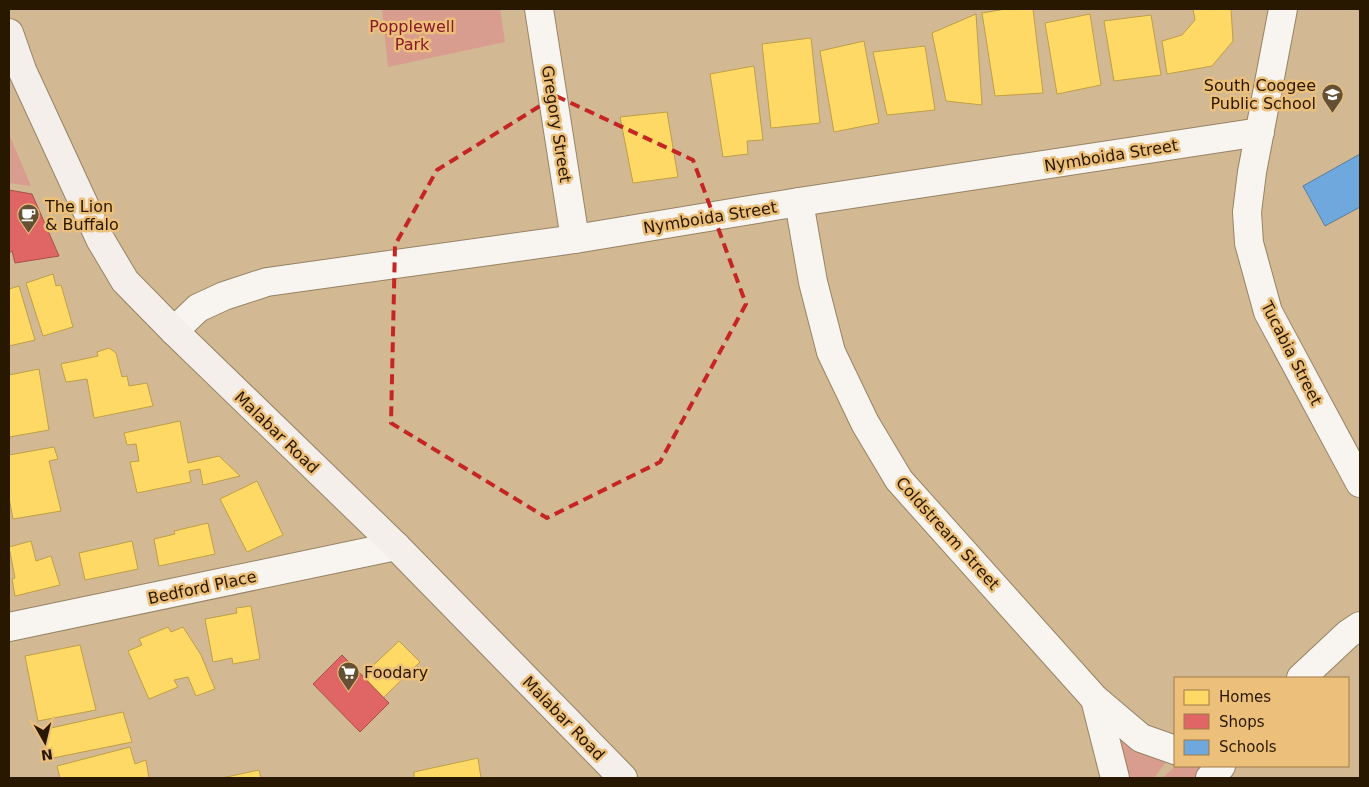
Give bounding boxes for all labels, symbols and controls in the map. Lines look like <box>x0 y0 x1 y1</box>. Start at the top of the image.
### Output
park label: Popplewell Park <box>369 17 455 54</box>
street label: Gregory Street <box>538 64 575 184</box>
place label: South Coogee Public School <box>1204 76 1316 113</box>
school or university icon: South Coogee Public School <box>1320 82 1344 113</box>
street label: Nymboida Street <box>1043 136 1179 175</box>
place label: The Lion & Buffalo <box>44 197 119 234</box>
street label: Nymboida Street <box>642 198 778 237</box>
cafe icon: The Lion & Buffalo <box>17 203 41 234</box>
street label: Tucabia Street <box>1257 297 1326 408</box>
street label: Malabar Road <box>231 387 323 477</box>
street label: Coldstream Street <box>892 473 1003 594</box>
street label: Bedford Place <box>146 567 258 608</box>
supermarket icon: Foodary <box>336 660 360 691</box>
place label: Foodary <box>364 663 428 682</box>
street label: Malabar Road <box>519 672 609 764</box>
legend <box>1174 677 1349 767</box>
text: Homes <box>1219 688 1271 706</box>
text: Shops <box>1219 713 1265 731</box>
north arrow <box>20 717 70 767</box>
text: Schools <box>1219 738 1277 756</box>
text: N <box>40 746 54 764</box>

